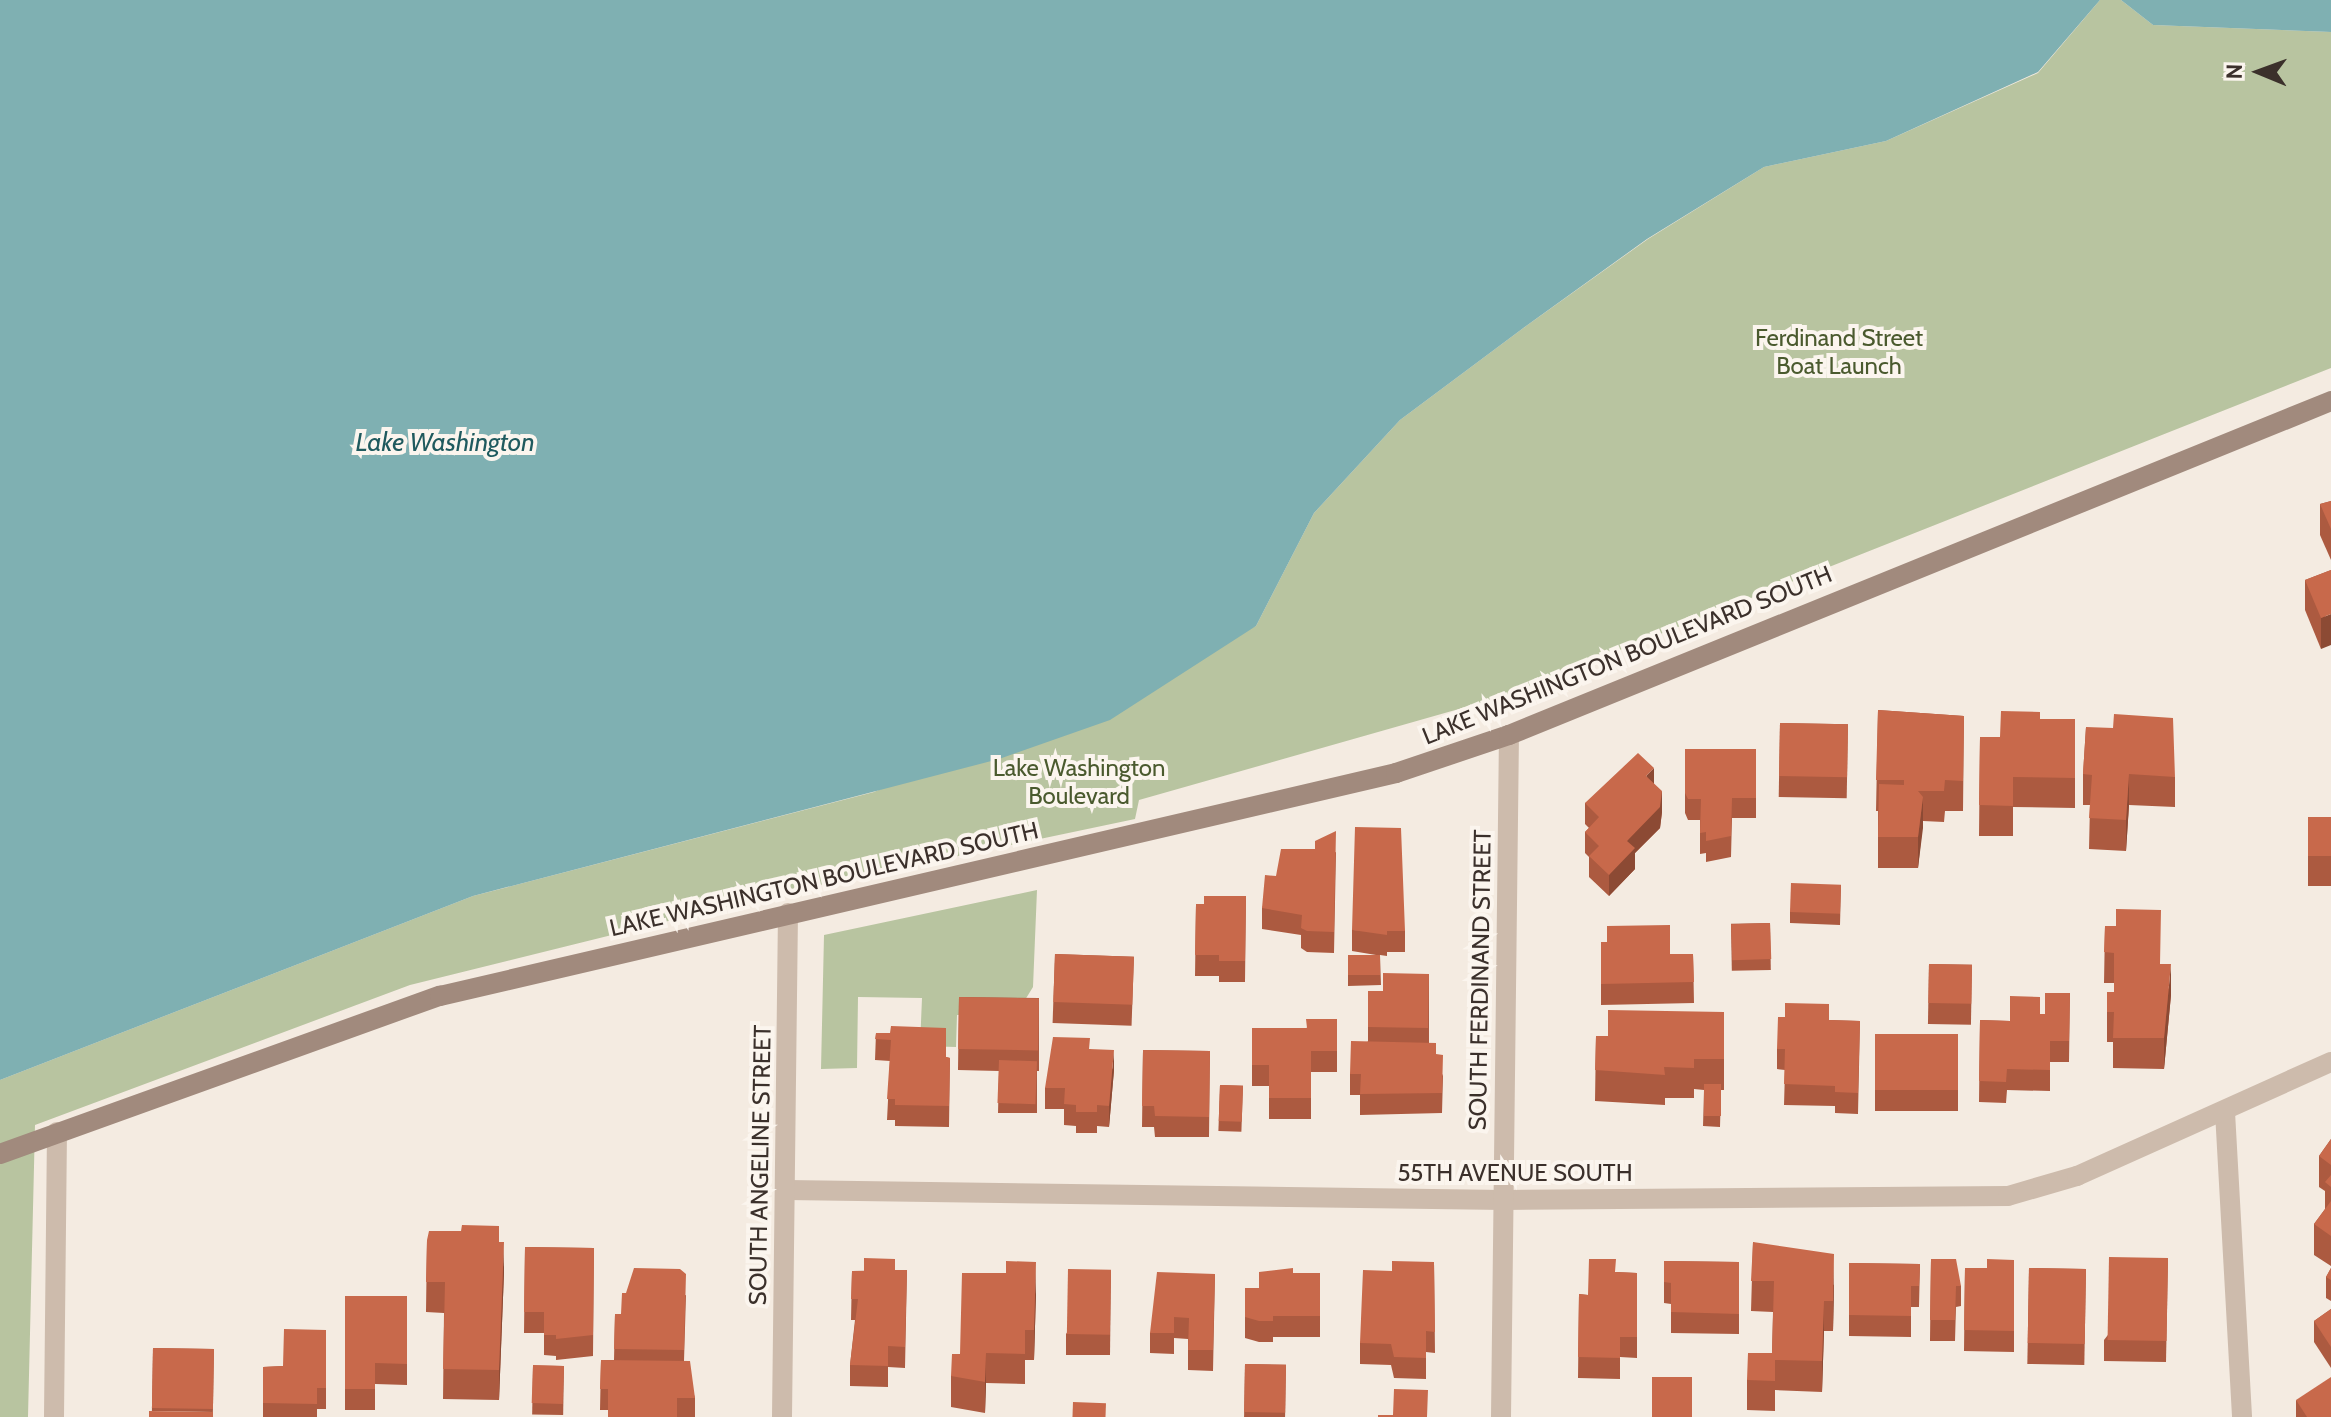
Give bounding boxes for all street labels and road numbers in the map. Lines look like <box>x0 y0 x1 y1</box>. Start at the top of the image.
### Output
street label: LAKE WASHINGTON BOULEVARD SOUTH <box>1418 559 1836 751</box>
street label: LAKE WASHINGTON BOULEVARD SOUTH <box>607 816 1041 942</box>
street label: SOUTH FERDINAND STREET <box>1463 829 1497 1131</box>
street label: SOUTH ANGELINE STREET <box>743 1025 777 1305</box>
street label: 55TH AVENUE SOUTH <box>1397 1159 1633 1187</box>

